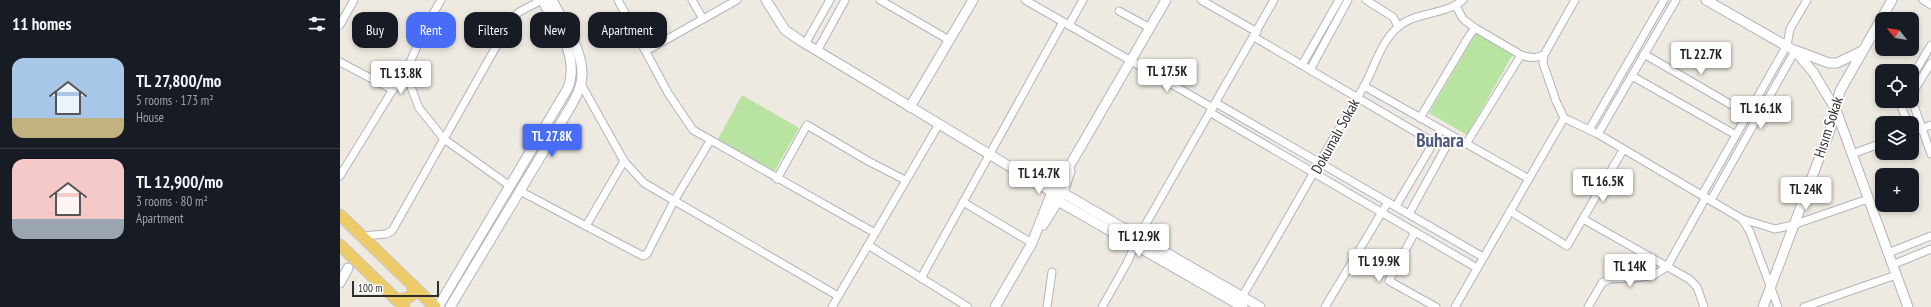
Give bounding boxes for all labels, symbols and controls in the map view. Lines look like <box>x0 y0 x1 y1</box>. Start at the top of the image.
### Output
chip: Buy <box>352 12 398 48</box>
chip: Rent <box>406 12 456 48</box>
chip: Filters <box>464 12 522 48</box>
chip: New <box>530 12 580 48</box>
chip: Apartment <box>588 12 667 48</box>
north arrow <box>1875 12 1919 56</box>
map controls <box>1875 12 1919 212</box>
text: 11 homes <box>12 13 71 35</box>
icon: filters <box>306 13 328 35</box>
pin: TL 22.7K <box>1660 42 1742 76</box>
text: TL 22.7K <box>1680 46 1722 63</box>
pin: TL 17.5K <box>1126 59 1208 93</box>
pin: TL 13.8K <box>360 61 442 95</box>
text: TL 17.5K <box>1147 63 1187 80</box>
button: locate <box>1875 64 1919 108</box>
text: TL 13.8K <box>380 65 422 82</box>
text: TL 27,800/mo <box>136 70 221 92</box>
icon: home <box>44 74 92 122</box>
text: 5 rooms · 173 m² <box>136 92 214 109</box>
street label: Hısım Sokak <box>1809 94 1847 160</box>
street label: Dokumalı Sokak <box>1307 95 1363 177</box>
pin: TL 16.1K <box>1720 96 1802 130</box>
text: TL 16.1K <box>1740 100 1782 117</box>
text: House <box>136 109 164 126</box>
button: layers <box>1875 116 1919 160</box>
pin: TL 27.8K <box>511 124 593 158</box>
text: TL 27.8K <box>532 128 572 145</box>
district label: Buhara <box>1416 128 1464 152</box>
pin: TL 14.7K <box>998 161 1080 195</box>
text: TL 14.7K <box>1018 165 1060 182</box>
button: + <box>1875 168 1919 212</box>
pin: TL 16.5K <box>1562 169 1644 203</box>
text: TL 12,900/mo <box>136 171 223 193</box>
text: TL 16.5K <box>1582 173 1624 190</box>
icon: home <box>44 175 92 223</box>
pin: TL 24K <box>1773 177 1839 211</box>
text: TL 24K <box>1790 181 1822 198</box>
text: 3 rooms · 80 m² <box>136 193 208 210</box>
text: Apartment <box>136 210 184 227</box>
pin: TL 12.9K <box>1098 224 1180 258</box>
text: TL 12.9K <box>1118 228 1160 245</box>
pin: TL 19.9K <box>1338 249 1420 283</box>
text: TL 19.9K <box>1358 253 1400 270</box>
pin: TL 14K <box>1597 254 1663 288</box>
text: TL 14K <box>1614 258 1646 275</box>
scale bar <box>352 279 439 298</box>
text: 100 m <box>358 281 382 295</box>

